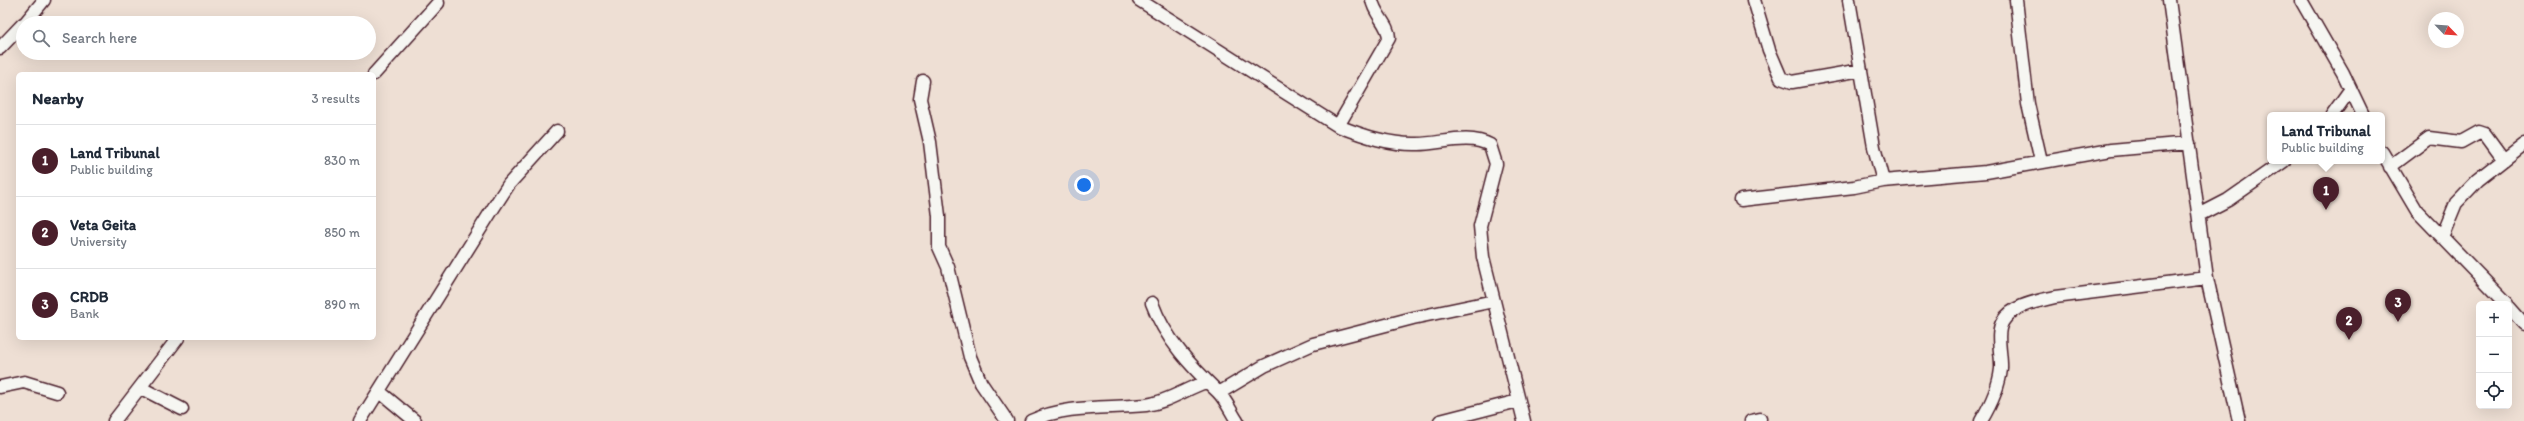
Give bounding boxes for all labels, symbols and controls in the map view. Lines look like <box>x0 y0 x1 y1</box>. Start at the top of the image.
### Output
north arrow <box>2428 12 2464 48</box>
search box <box>16 16 376 60</box>
icon: search <box>30 27 52 49</box>
text: Search here <box>62 29 137 47</box>
text: Nearby <box>32 88 84 108</box>
text: 3 results <box>311 91 360 106</box>
popup <box>2267 112 2385 164</box>
text: Land Tribunal <box>2281 122 2371 140</box>
text: Public building <box>2281 140 2364 155</box>
text: Land Tribunal <box>70 144 160 162</box>
text: 1 <box>42 153 48 168</box>
text: 830 m <box>324 153 360 168</box>
text: Public building <box>70 162 153 177</box>
your location <box>1074 175 1094 195</box>
pin: 1 <box>2313 177 2339 210</box>
text: Veta Geita <box>70 216 136 234</box>
text: 2 <box>42 225 48 240</box>
text: 850 m <box>324 225 360 240</box>
text: University <box>70 234 127 249</box>
text: CRDB <box>70 288 109 306</box>
pin: 3 <box>2385 289 2411 322</box>
text: 3 <box>41 297 49 312</box>
text: 890 m <box>324 297 360 312</box>
map controls <box>2476 301 2512 409</box>
button: + <box>2476 301 2512 337</box>
text: Bank <box>70 306 99 321</box>
pin: 2 <box>2336 307 2362 340</box>
button: − <box>2476 337 2512 373</box>
button: locate <box>2476 373 2512 409</box>

